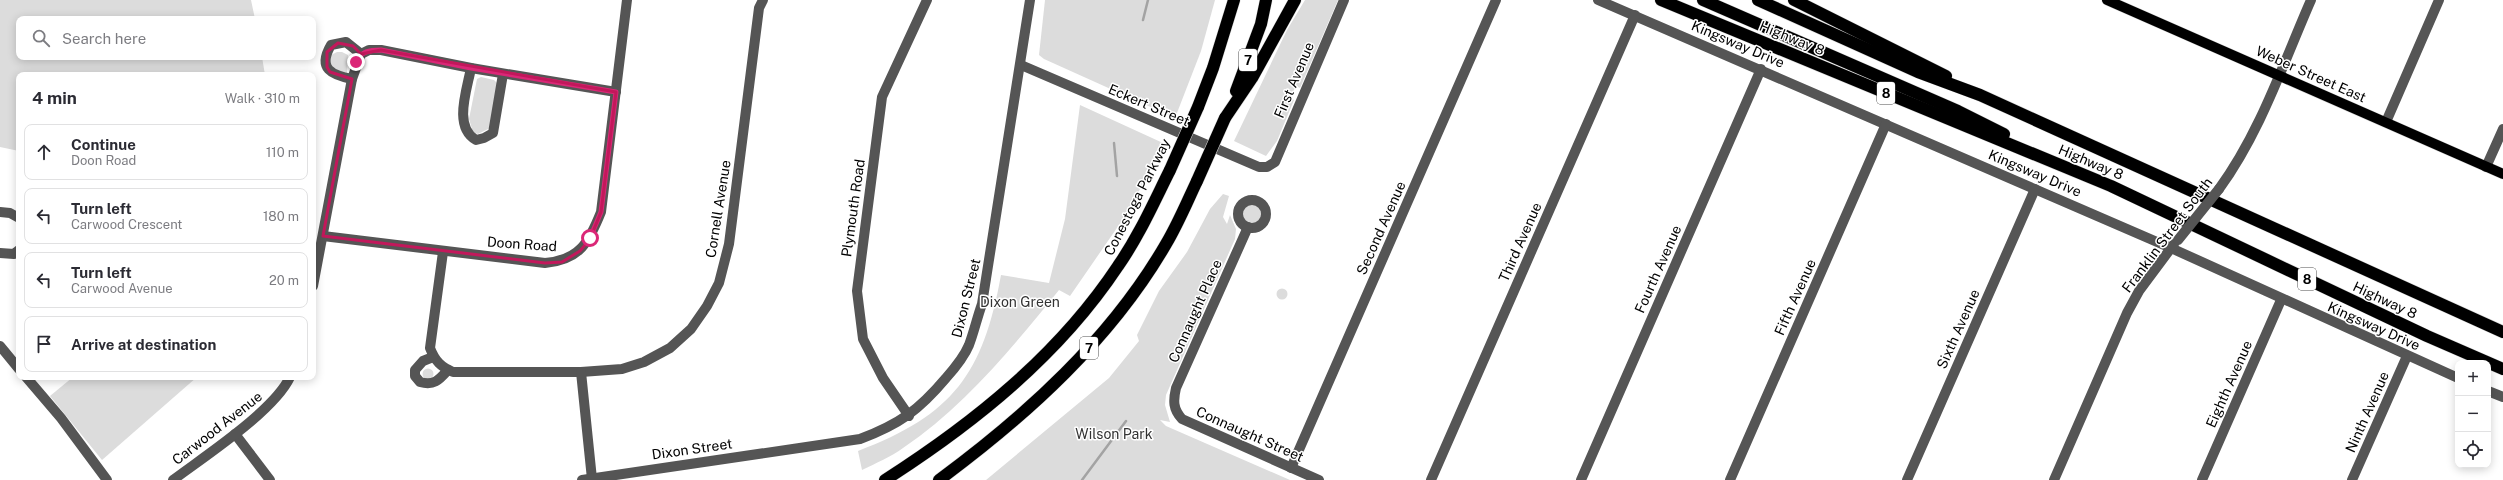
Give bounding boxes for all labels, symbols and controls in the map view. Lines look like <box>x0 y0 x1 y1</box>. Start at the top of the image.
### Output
search box <box>16 16 316 60</box>
street label: Kingsway Drive <box>1689 17 1787 71</box>
street label: Highway 8 <box>1757 18 1827 58</box>
icon: search <box>30 27 52 49</box>
text: Search here <box>62 30 146 47</box>
street label: First Avenue <box>1271 39 1317 120</box>
street label: Weber Street East <box>2254 43 2368 105</box>
road number: 7 <box>1239 49 1257 71</box>
route end <box>347 53 365 71</box>
street label: Eckert Street <box>1106 81 1192 129</box>
road number: 8 <box>1877 82 1895 104</box>
text: 4 min <box>32 88 77 108</box>
text: Walk · 310 m <box>225 91 300 106</box>
street label: Conestoga Parkway <box>1101 135 1174 258</box>
text: Continue <box>71 136 136 153</box>
icon: ahead <box>33 141 55 163</box>
street label: Highway 8 <box>2056 141 2126 183</box>
text: 110 m <box>266 145 299 160</box>
street label: Kingsway Drive <box>1986 146 2084 200</box>
text: Doon Road <box>71 153 136 168</box>
street label: Plymouth Road <box>838 158 868 258</box>
street label: Cornell Avenue <box>702 159 734 259</box>
street label: Franklin Street South <box>2119 174 2215 296</box>
street label: Second Avenue <box>1353 179 1409 277</box>
text: Turn left <box>71 200 132 217</box>
street label: Third Avenue <box>1495 200 1545 284</box>
icon: left <box>33 205 55 227</box>
text: 180 m <box>263 209 299 224</box>
text: Carwood Crescent <box>71 217 182 232</box>
street label: Fourth Avenue <box>1631 223 1685 315</box>
route start <box>581 229 599 247</box>
street label: Doon Road <box>486 234 558 254</box>
street label: Fifth Avenue <box>1771 256 1819 338</box>
street label: Dixon Street <box>948 257 984 339</box>
street label: Connaught Place <box>1165 257 1225 365</box>
text: Turn left <box>71 264 132 281</box>
road number: 8 <box>2298 268 2316 290</box>
icon: left <box>33 269 55 291</box>
text: 20 m <box>269 273 299 288</box>
street label: Highway 8 <box>2350 278 2420 322</box>
text: Carwood Avenue <box>71 281 173 296</box>
street label: Sixth Avenue <box>1933 287 1983 371</box>
park label: Dixon Green <box>980 294 1060 310</box>
street label: Kingsway Drive <box>2325 298 2423 354</box>
icon: arrive <box>33 333 55 355</box>
text: Arrive at destination <box>71 336 216 353</box>
road number: 7 <box>1080 337 1098 359</box>
street label: Eighth Avenue <box>2203 338 2255 430</box>
map controls <box>2455 360 2491 468</box>
button: + <box>2455 360 2491 396</box>
street label: Ninth Avenue <box>2342 369 2392 455</box>
street label: Carwood Avenue <box>169 388 265 468</box>
button: − <box>2455 396 2491 432</box>
street label: Connaught Street <box>1194 403 1306 465</box>
park label: Wilson Park <box>1075 426 1153 442</box>
button: locate <box>2455 432 2491 468</box>
street label: Dixon Street <box>651 435 733 463</box>

